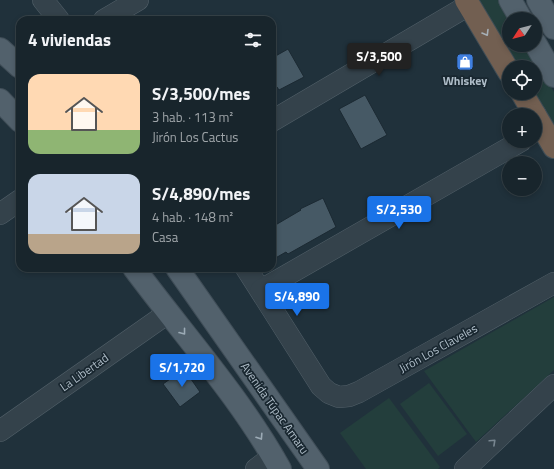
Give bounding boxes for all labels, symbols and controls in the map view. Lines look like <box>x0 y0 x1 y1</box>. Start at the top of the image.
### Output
north arrow <box>502 12 542 52</box>
map controls <box>502 12 542 196</box>
text: 4 viviendas <box>28 27 111 53</box>
icon: filters <box>242 29 264 51</box>
one-way arrow <box>481 29 489 36</box>
pin: S/3,500 <box>342 43 416 77</box>
text: S/3,500 <box>356 46 402 66</box>
shop icon: Whiskey <box>455 52 475 72</box>
button: locate <box>502 60 542 100</box>
place label: Whiskey <box>443 71 487 90</box>
text: S/3,500/mes <box>152 81 250 107</box>
icon: home <box>60 90 108 138</box>
text: 3 hab. · 113 m² <box>152 107 233 127</box>
button: + <box>502 108 542 148</box>
text: Jirón Los Cactus <box>152 127 238 147</box>
button: − <box>502 156 542 196</box>
text: S/4,890/mes <box>152 181 250 207</box>
icon: home <box>60 190 108 238</box>
pin: S/2,530 <box>362 196 436 230</box>
text: S/2,530 <box>376 199 422 219</box>
text: 4 hab. · 148 m² <box>152 207 233 227</box>
text: Casa <box>152 227 178 247</box>
pin: S/4,890 <box>260 283 334 317</box>
text: S/4,890 <box>274 286 320 306</box>
street label: Jirón Los Claveles <box>395 318 481 377</box>
one-way arrow <box>178 328 185 335</box>
street label: La Libertad <box>56 348 112 396</box>
pin: S/1,720 <box>145 354 219 388</box>
text: S/1,720 <box>159 357 205 377</box>
street label: Avenida Túpac Amaru <box>236 358 314 458</box>
one-way arrow <box>256 433 263 440</box>
one-way arrow <box>488 440 496 447</box>

